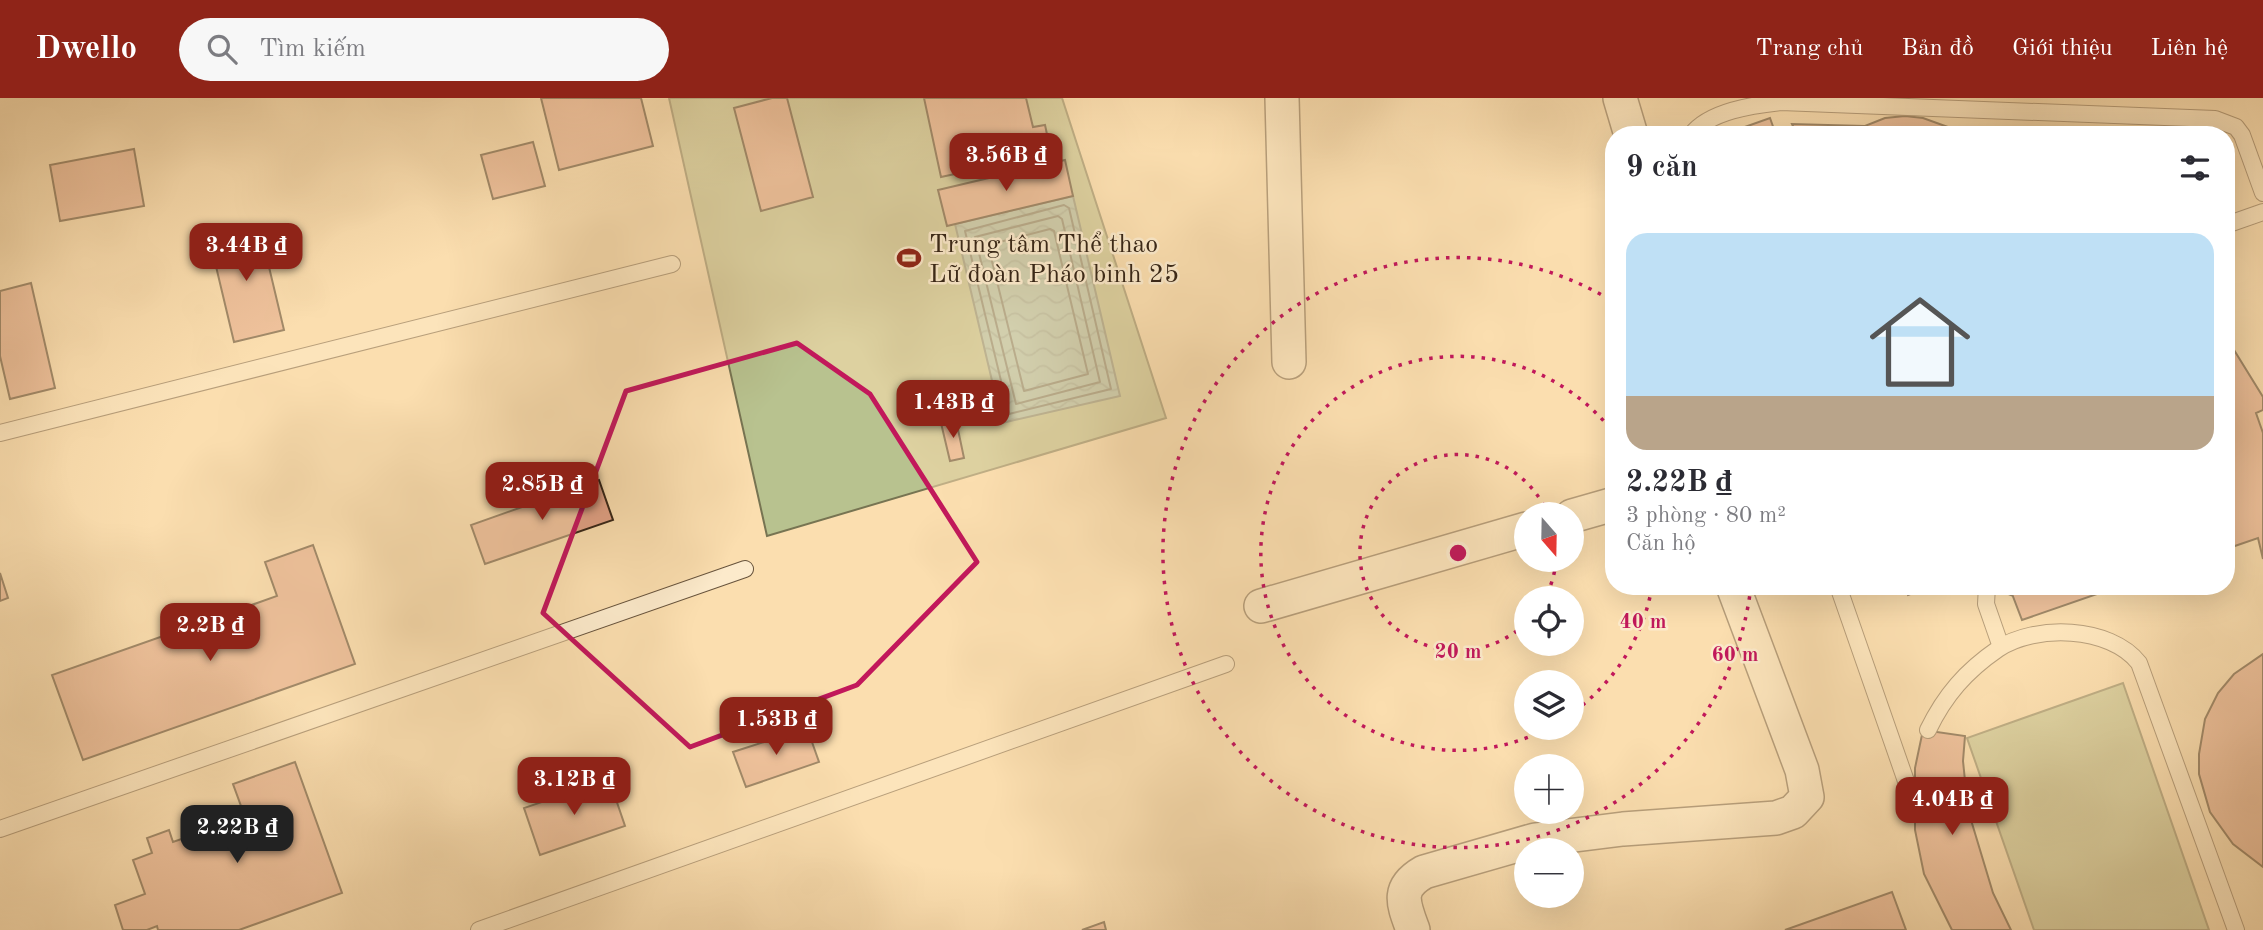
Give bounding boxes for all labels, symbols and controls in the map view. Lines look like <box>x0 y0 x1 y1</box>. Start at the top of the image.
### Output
search box <box>179 18 669 81</box>
icon: search <box>203 30 241 68</box>
text: Dwello <box>35 33 137 66</box>
text: Tìm kiếm <box>259 36 366 62</box>
text: Trang chủ <box>1756 37 1863 61</box>
text: Bản đồ <box>1901 37 1974 61</box>
text: Giới thiệu <box>2012 37 2113 61</box>
text: Liên hệ <box>2151 37 2228 61</box>
pin: 3.56B ₫ <box>941 134 1071 193</box>
text: 3.56B ₫ <box>965 144 1047 167</box>
icon: filters <box>2176 149 2214 187</box>
text: 9 căn <box>1626 153 1698 183</box>
pin: 3.44B ₫ <box>181 223 311 283</box>
place label: Trung tâm Thể thao Lữ đoàn Pháo binh 25 <box>929 231 1179 288</box>
text: 3.44B ₫ <box>205 234 287 257</box>
sports icon: Trung tâm Thể thao Lữ đoàn Pháo binh 25 <box>895 244 923 272</box>
icon: home <box>1857 279 1983 405</box>
pin: 1.43B ₫ <box>888 380 1018 440</box>
text: 1.43B ₫ <box>912 391 994 414</box>
pin: 2.85B ₫ <box>477 462 607 522</box>
text: 2.22B ₫ <box>1626 468 1732 498</box>
text: 2.85B ₫ <box>501 473 583 496</box>
north arrow <box>1514 502 1584 572</box>
map controls <box>1514 502 1584 908</box>
text: 3 phòng · 80 m² <box>1626 504 1786 527</box>
text: Căn hộ <box>1626 532 1696 555</box>
centre of rings <box>1446 541 1470 565</box>
button: locate <box>1514 586 1584 656</box>
pin: 2.2B ₫ <box>153 603 267 663</box>
text: 40 m <box>1619 612 1667 633</box>
text: 2.2B ₫ <box>176 614 244 637</box>
text: 20 m <box>1434 642 1482 663</box>
text: 60 m <box>1711 645 1759 666</box>
button: layers <box>1514 670 1584 740</box>
pin: 1.53B ₫ <box>711 698 841 757</box>
text: 1.53B ₫ <box>735 708 817 731</box>
button: + <box>1514 754 1584 824</box>
pin: 3.12B ₫ <box>509 758 639 817</box>
text: 3.12B ₫ <box>533 768 615 791</box>
pin: 4.04B ₫ <box>1887 778 2017 837</box>
text: 4.04B ₫ <box>1911 788 1993 811</box>
pin: 2.22B ₫ <box>172 806 302 865</box>
text: 2.22B ₫ <box>196 816 278 839</box>
button: − <box>1514 838 1584 908</box>

